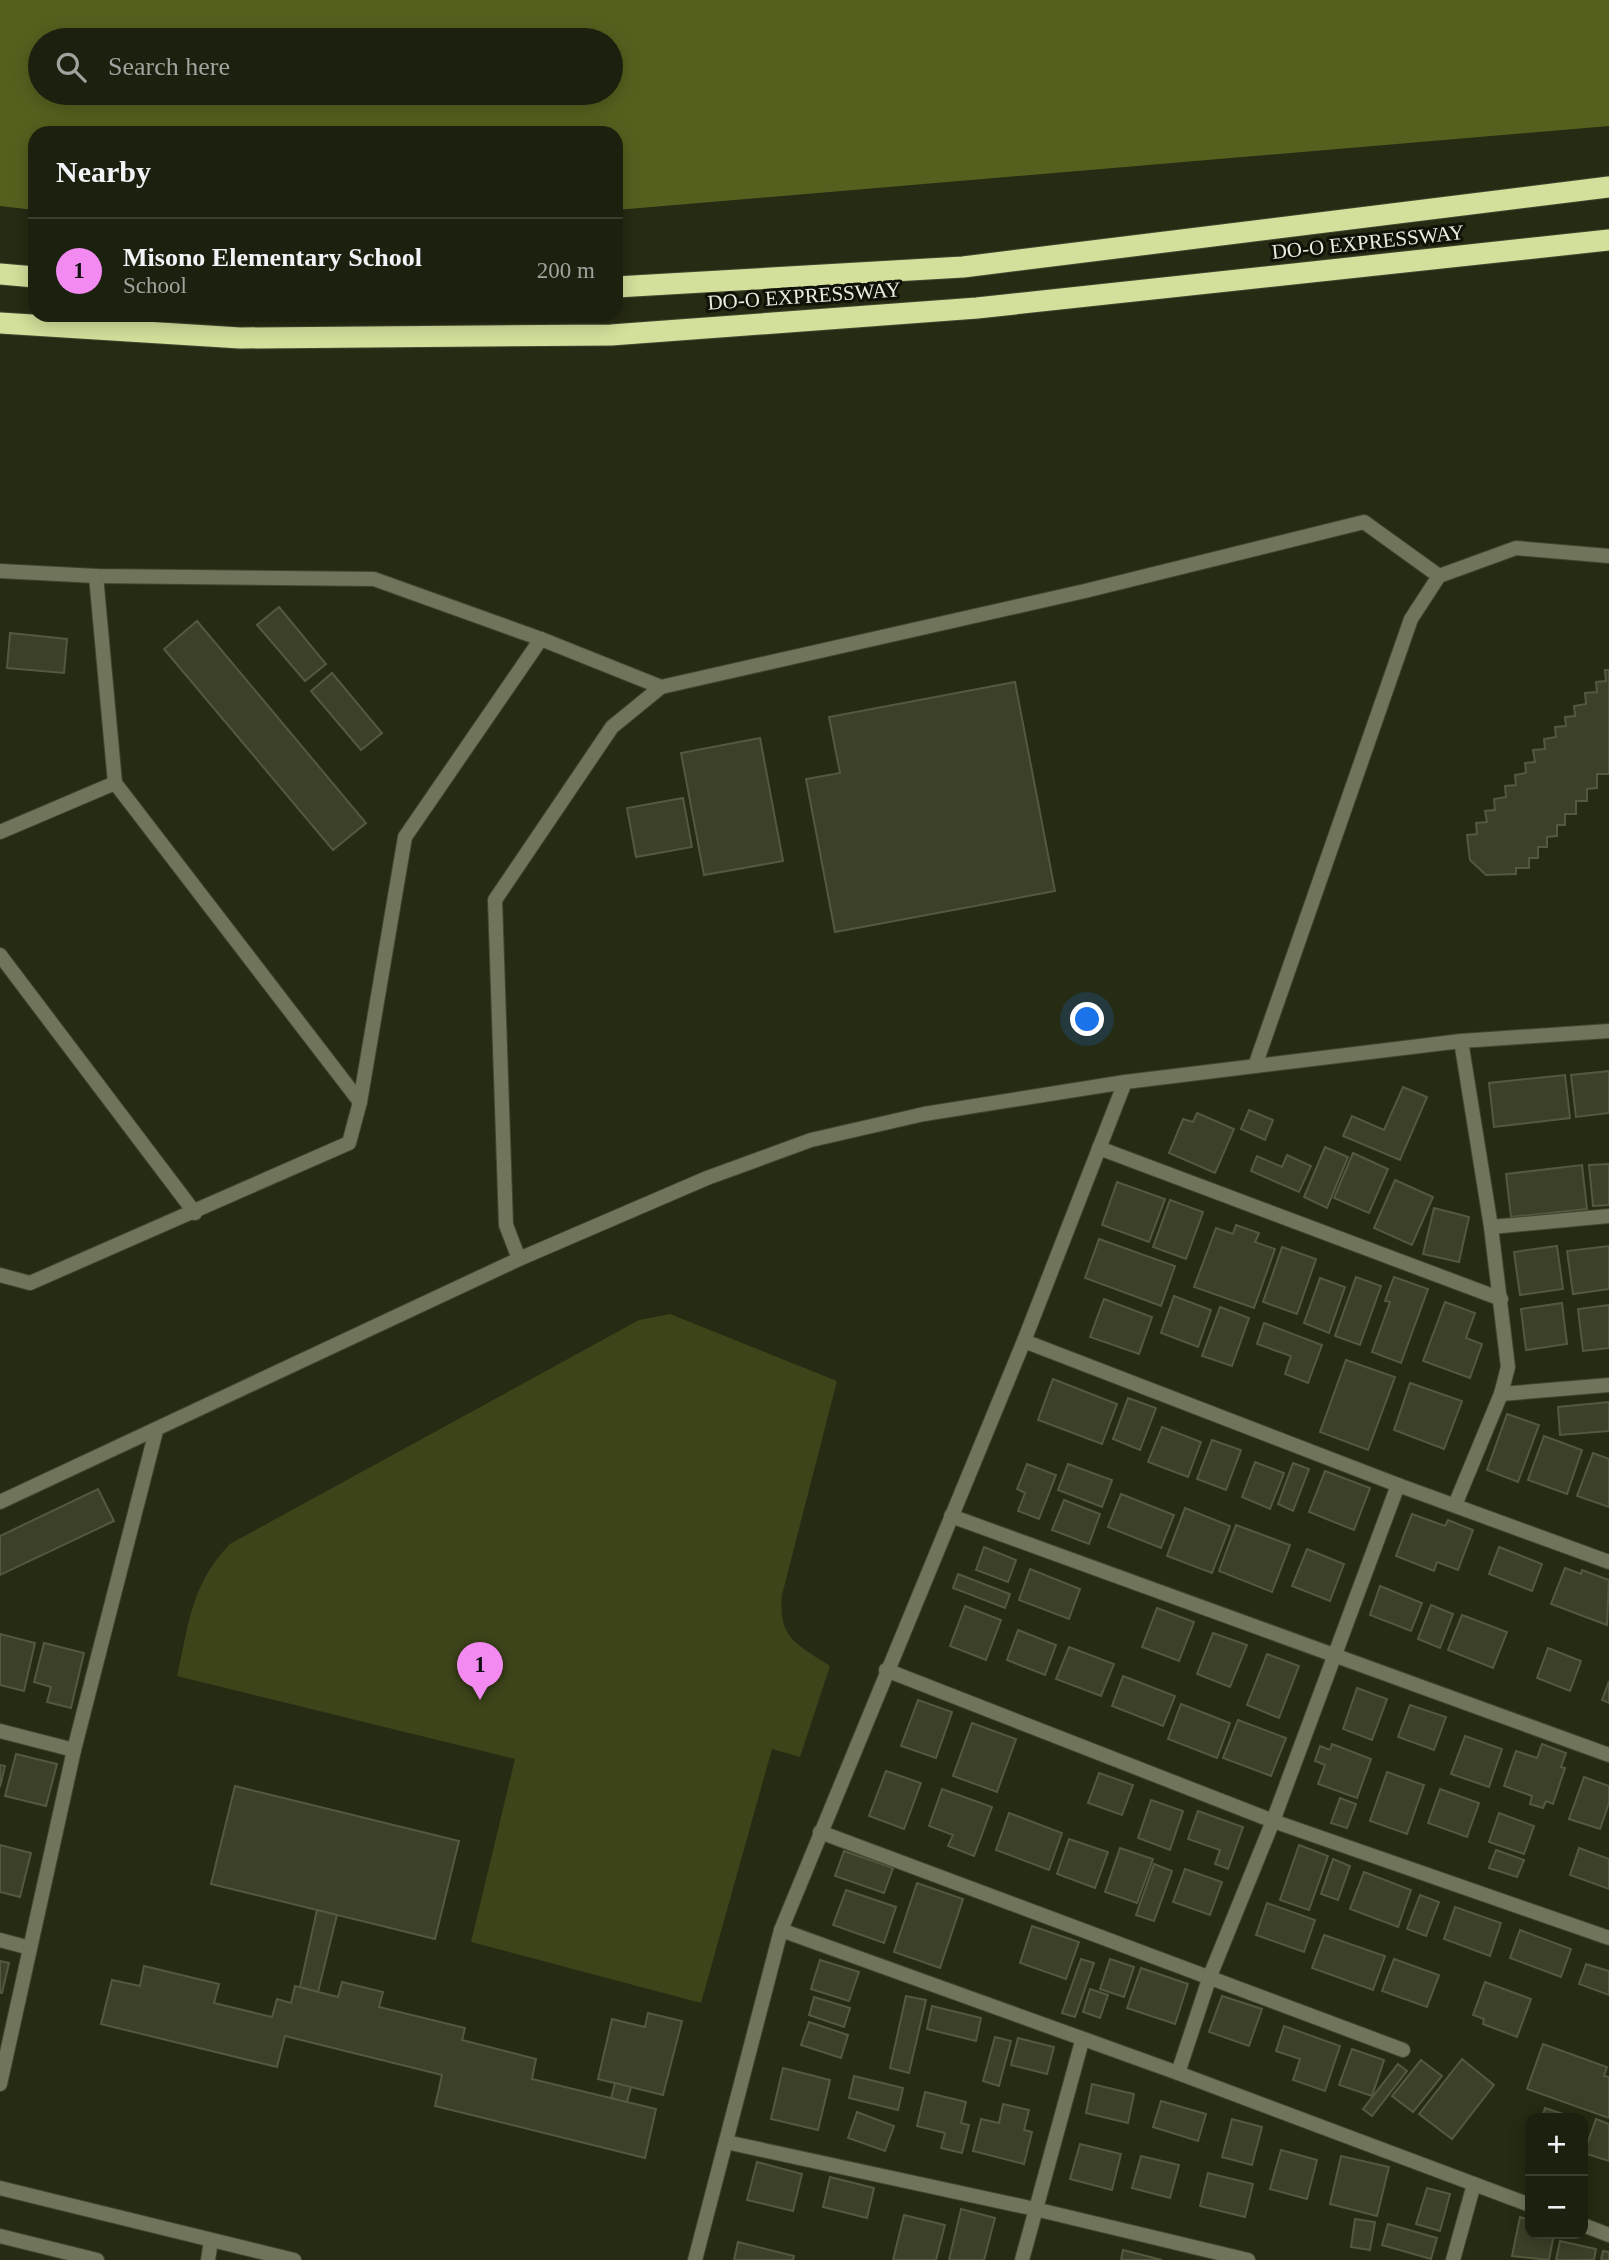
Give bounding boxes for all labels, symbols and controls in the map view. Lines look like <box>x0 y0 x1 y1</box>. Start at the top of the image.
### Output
search box <box>28 28 623 105</box>
icon: search <box>52 48 90 86</box>
text: Search here <box>108 52 230 81</box>
text: Nearby <box>56 155 151 188</box>
street label: DO-O EXPRESSWAY <box>1271 220 1465 264</box>
text: Misono Elementary School <box>123 243 422 272</box>
text: 1 <box>73 258 85 283</box>
text: 200 m <box>537 258 595 283</box>
text: School <box>123 273 187 298</box>
street label: DO-O EXPRESSWAY <box>707 277 901 315</box>
your location <box>1070 1002 1104 1036</box>
pin: 1 <box>457 1642 503 1700</box>
map controls <box>1525 2113 1588 2239</box>
button: + <box>1525 2113 1588 2176</box>
button: − <box>1525 2176 1588 2239</box>

